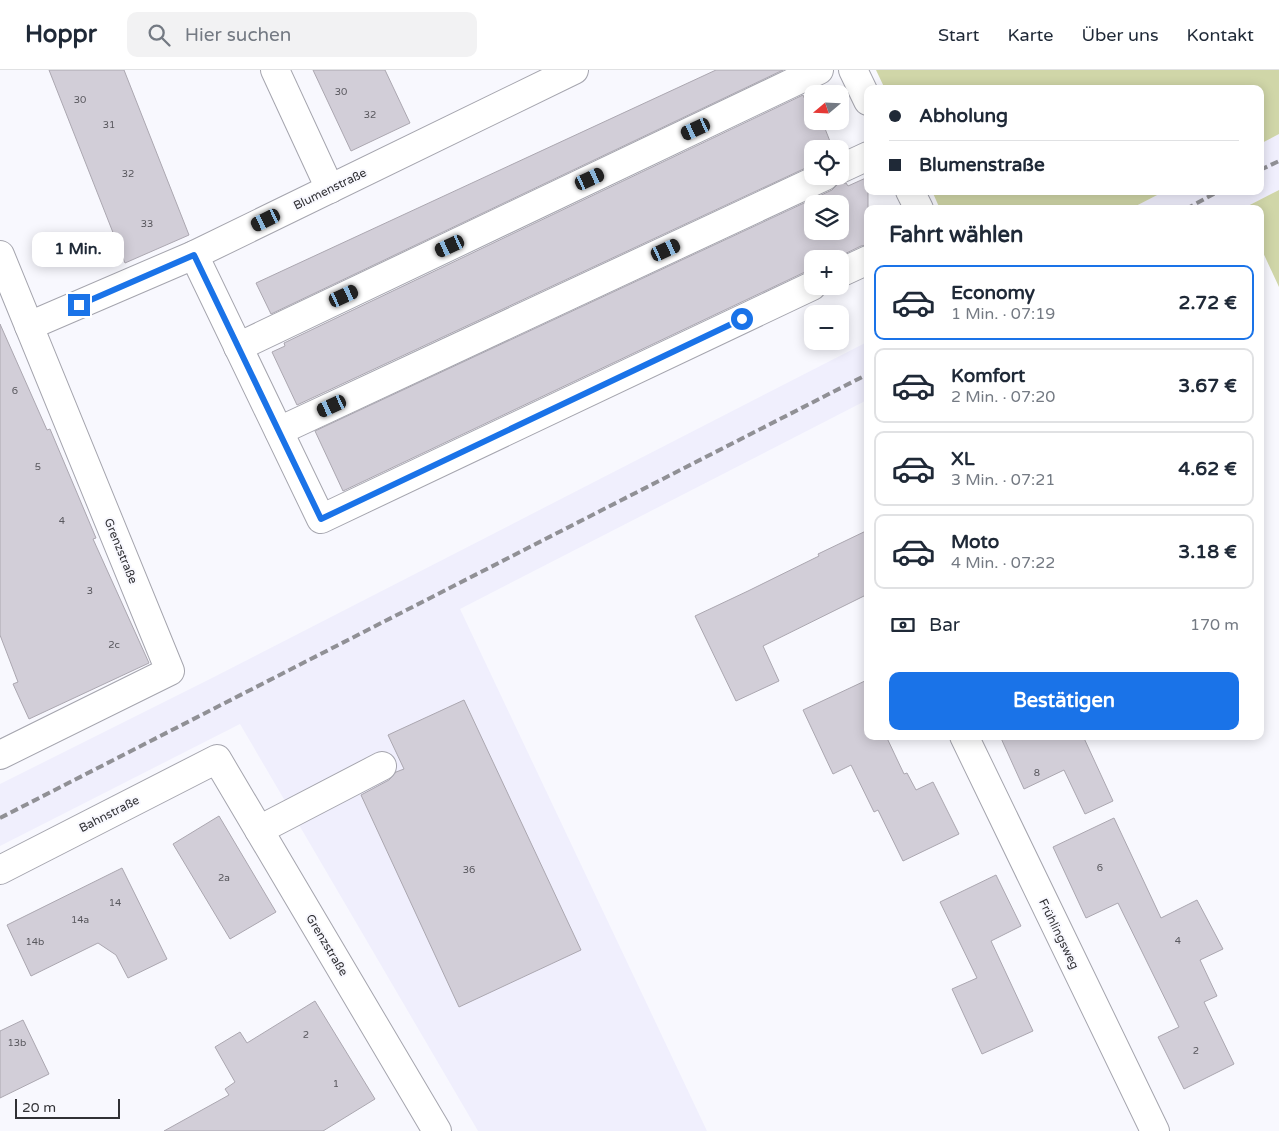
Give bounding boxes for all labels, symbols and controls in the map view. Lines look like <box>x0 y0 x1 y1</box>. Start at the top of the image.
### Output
search box <box>127 12 477 57</box>
text: Hoppr <box>25 20 97 49</box>
icon: search <box>145 21 173 49</box>
text: Hier suchen <box>185 24 291 46</box>
text: Start <box>938 24 979 46</box>
text: Karte <box>1007 24 1053 46</box>
text: Über uns <box>1081 24 1159 46</box>
text: Kontakt <box>1187 24 1254 46</box>
north arrow <box>804 85 849 130</box>
map controls <box>804 85 849 350</box>
house number: 30 <box>335 86 347 98</box>
house number: 30 <box>74 94 86 106</box>
text: Abholung <box>919 105 1008 127</box>
house number: 32 <box>364 109 376 121</box>
car <box>679 116 712 142</box>
house number: 31 <box>103 119 115 131</box>
button: locate <box>804 140 849 185</box>
text: Blumenstraße <box>919 154 1045 176</box>
street label: Blumenstraße <box>291 165 369 213</box>
car <box>573 166 606 192</box>
house number: 32 <box>122 168 134 180</box>
button: layers <box>804 195 849 240</box>
car <box>249 207 282 233</box>
house number: 33 <box>141 218 153 230</box>
text: Fahrt wählen <box>889 222 1023 248</box>
callout: 1 Min. <box>33 232 125 268</box>
car <box>433 233 466 259</box>
car <box>649 237 682 263</box>
text: 1 Min. <box>54 239 102 259</box>
button: + <box>804 250 849 295</box>
icon: car <box>891 280 936 325</box>
text: Economy <box>951 282 1035 304</box>
car <box>327 283 360 309</box>
text: 2.72 € <box>1179 292 1237 314</box>
route end <box>68 294 90 316</box>
text: 1 Min. · 07:19 <box>951 304 1055 324</box>
button: − <box>804 305 849 350</box>
route start <box>731 308 753 330</box>
icon: car <box>891 363 936 408</box>
text: Komfort <box>951 365 1025 387</box>
text: 3.67 € <box>1178 375 1237 397</box>
house number: 6 <box>12 385 18 397</box>
text: 2 Min. · 07:20 <box>951 387 1055 407</box>
car <box>315 393 348 419</box>
icon: car <box>891 446 936 491</box>
text: XL <box>951 448 975 470</box>
text: 4.62 € <box>1178 458 1237 480</box>
house number: 5 <box>35 461 41 473</box>
text: 3 Min. · 07:21 <box>951 470 1055 490</box>
house number: 4 <box>59 515 65 527</box>
street label: Grenzstraße <box>102 516 141 586</box>
icon: car <box>891 529 936 574</box>
text: Moto <box>951 531 999 553</box>
text: 3.18 € <box>1178 541 1237 563</box>
text: 4 Min. · 07:22 <box>951 553 1055 573</box>
house number: 3 <box>87 585 93 597</box>
icon: cash <box>889 611 917 639</box>
text: Bar <box>929 614 960 636</box>
text: 170 m <box>1190 615 1239 635</box>
house number: 2c <box>108 639 120 651</box>
button: Bestätigen <box>889 672 1239 730</box>
house number: 8 <box>1034 767 1040 779</box>
street label: Bahnstraße <box>77 793 141 835</box>
house number: 6 <box>1097 862 1103 874</box>
house number: 36 <box>463 864 475 876</box>
house number: 2a <box>218 872 230 884</box>
house number: 14 <box>109 897 121 909</box>
street label: Frühlingsweg <box>1036 897 1082 971</box>
street label: Grenzstraße <box>303 912 351 978</box>
house number: 14a <box>71 914 89 926</box>
house number: 4 <box>1175 935 1181 947</box>
house number: 14b <box>26 936 44 948</box>
house number: 2 <box>303 1029 309 1041</box>
house number: 13b <box>8 1037 26 1049</box>
house number: 2 <box>1193 1045 1199 1057</box>
house number: 1 <box>333 1078 339 1090</box>
scale bar <box>15 1096 120 1119</box>
text: 20 m <box>22 1099 56 1116</box>

